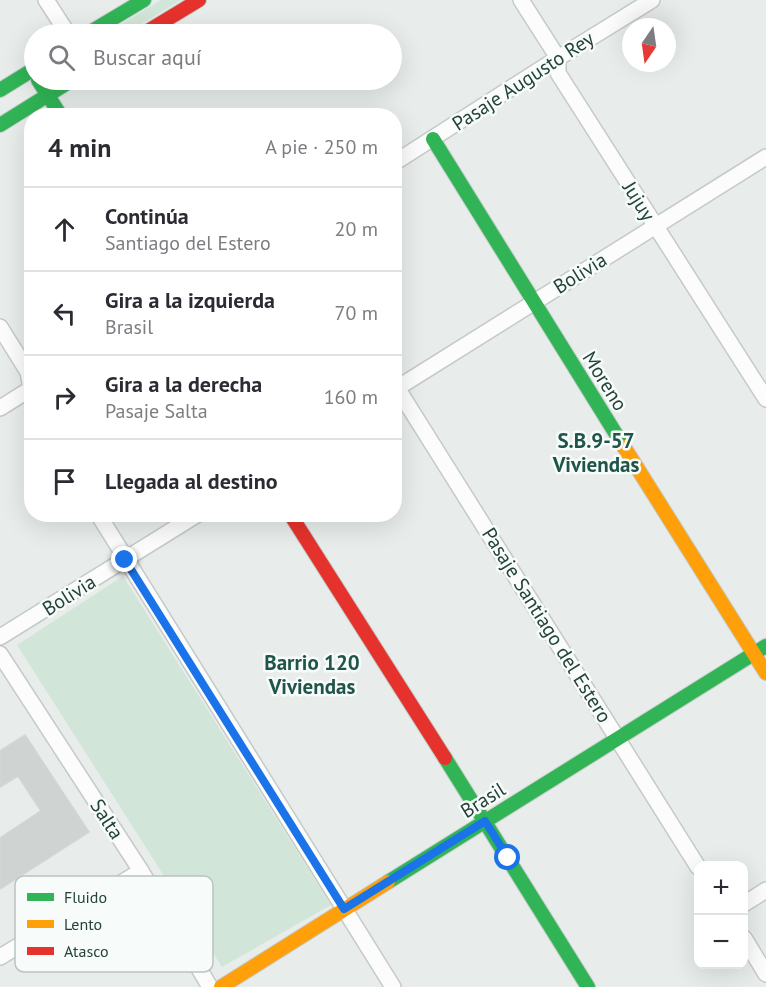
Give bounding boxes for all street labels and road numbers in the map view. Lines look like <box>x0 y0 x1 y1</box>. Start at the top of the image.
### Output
street label: Pasaje Augusto Rey <box>447 25 599 137</box>
street label: Jujuy <box>616 175 662 226</box>
street label: Bolivia <box>548 246 612 300</box>
street label: Moreno <box>577 346 633 416</box>
street label: Pasaje Santiago del Estero <box>476 523 618 727</box>
street label: Bolivia <box>37 568 101 622</box>
street label: Brasil <box>456 776 510 824</box>
street label: Salta <box>84 794 130 844</box>

